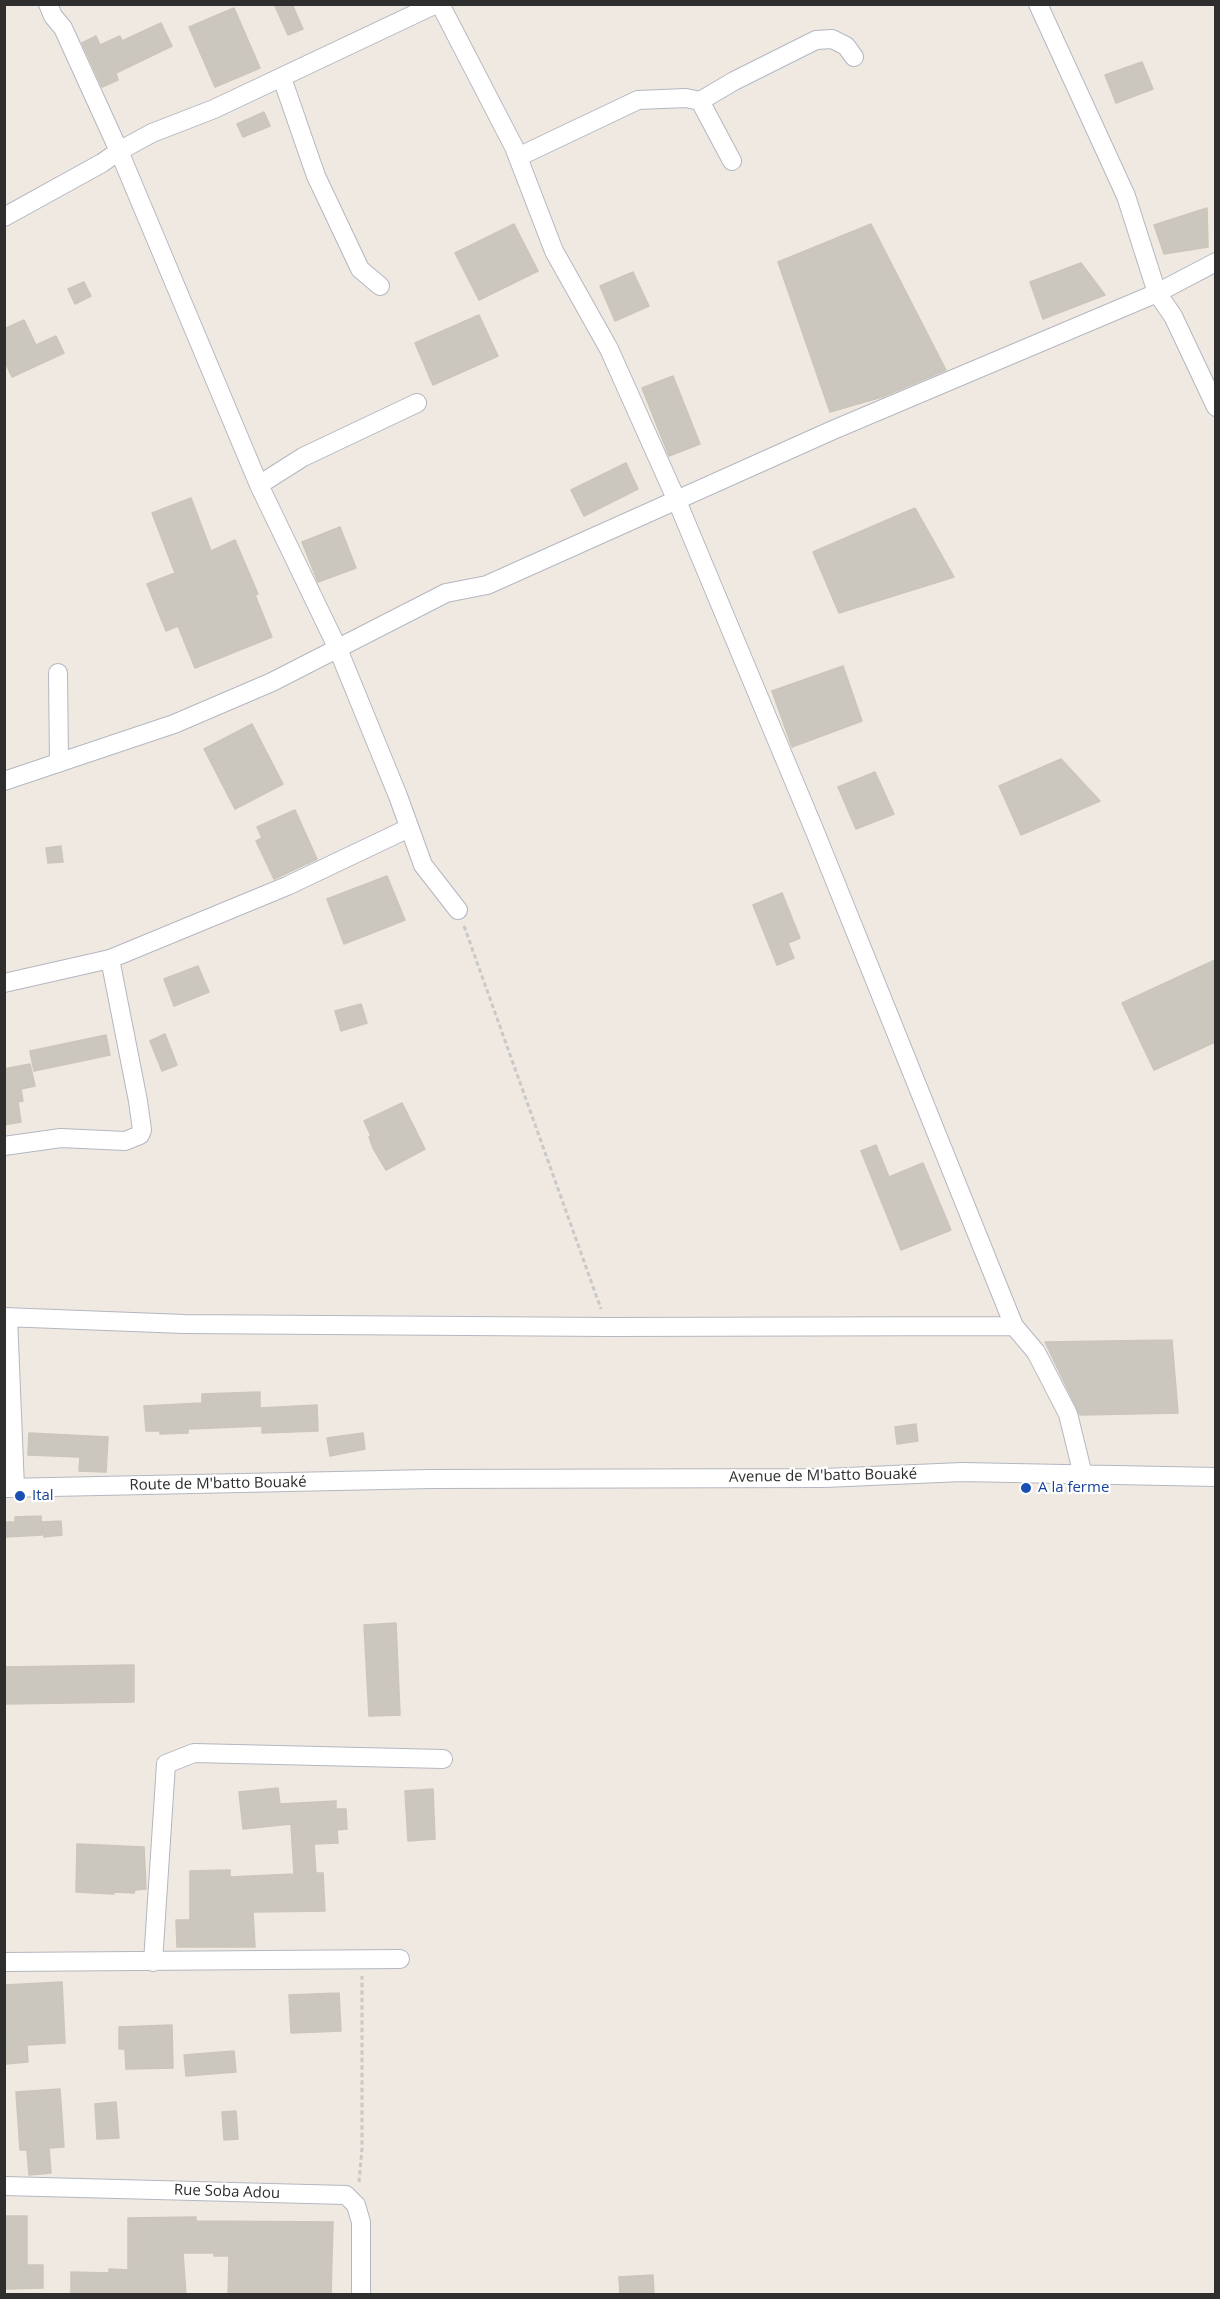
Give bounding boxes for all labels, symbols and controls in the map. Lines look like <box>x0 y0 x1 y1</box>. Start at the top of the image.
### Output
street label: Avenue de M'batto Bouaké <box>729 1465 917 1487</box>
street label: Route de M'batto Bouaké <box>129 1473 307 1495</box>
place label: A la ferme <box>1038 1479 1109 1497</box>
marker: A la ferme <box>1019 1481 1033 1495</box>
place label: Ital <box>32 1487 54 1505</box>
marker: Ital <box>13 1489 27 1503</box>
street label: Rue Soba Adou <box>174 2181 280 2203</box>

